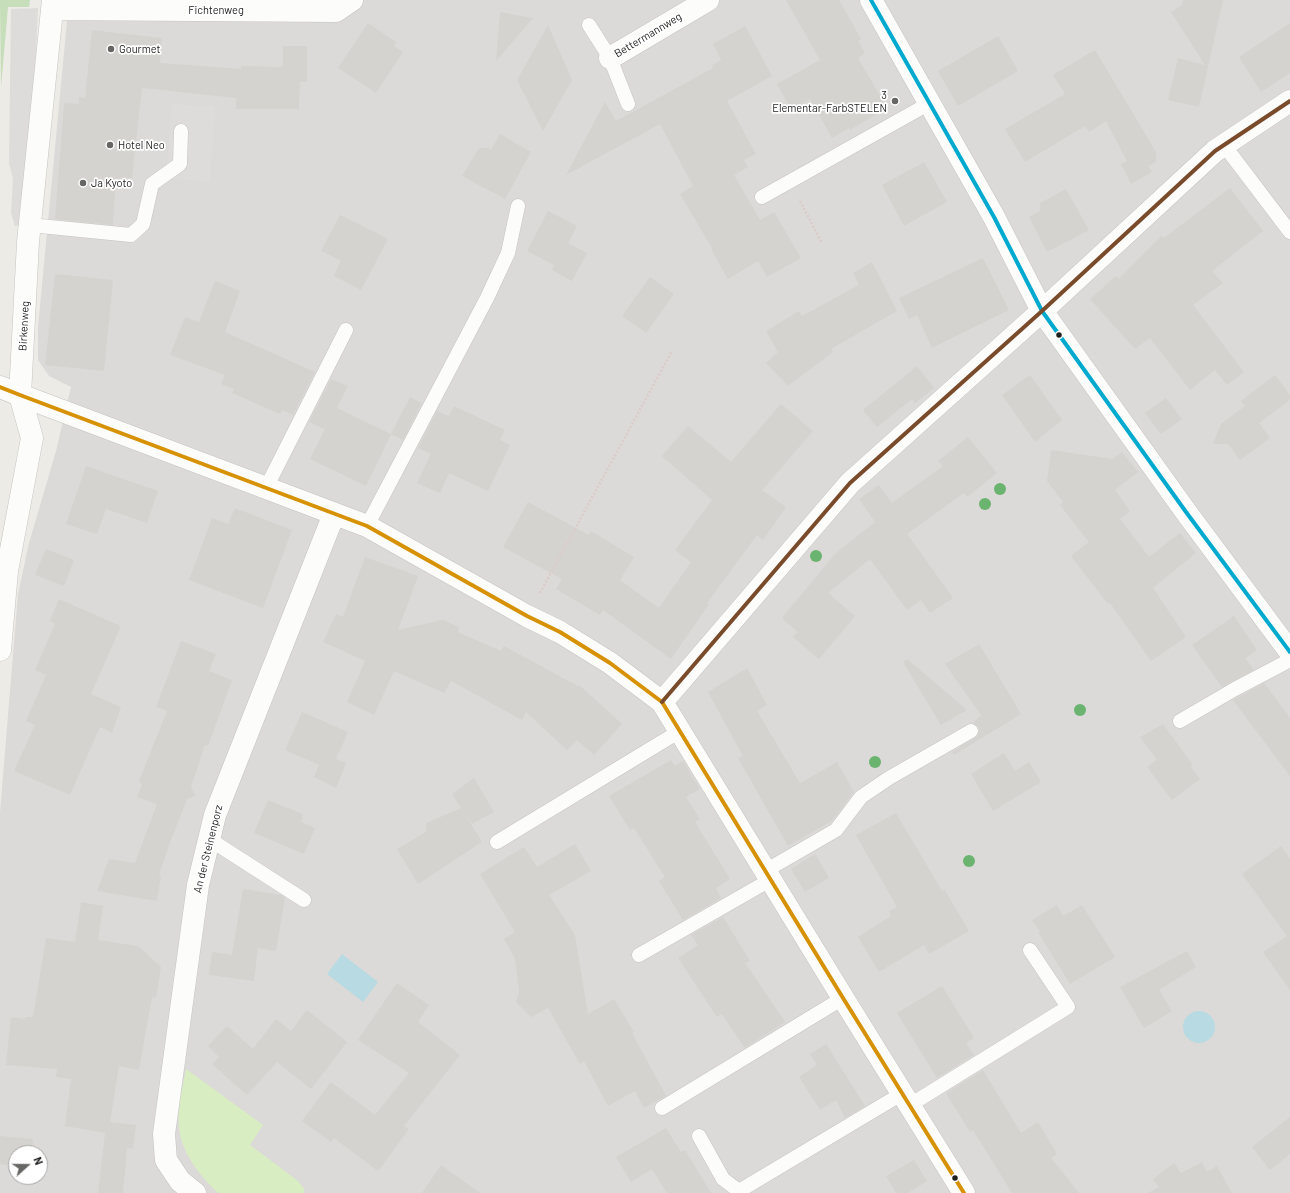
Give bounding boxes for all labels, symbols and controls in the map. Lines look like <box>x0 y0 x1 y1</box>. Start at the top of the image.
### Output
street label: Fichtenweg <box>188 3 244 17</box>
street label: Bettermannweg <box>612 10 684 60</box>
place label: Gourmet <box>119 42 160 56</box>
marker: Gourmet <box>106 44 116 54</box>
place label: 3 Elementar-FarbSTELEN <box>772 88 887 114</box>
marker: 3 Elementar-FarbSTELEN <box>890 96 900 106</box>
place label: Hotel Neo <box>118 138 165 152</box>
marker: Hotel Neo <box>105 140 115 150</box>
place label: Ja Kyoto <box>91 176 132 190</box>
marker: Ja Kyoto <box>78 178 88 188</box>
street label: Birkenweg <box>16 301 32 351</box>
unlabelled marker <box>1054 330 1064 340</box>
street label: An der Steinenporz <box>191 804 225 894</box>
north arrow <box>8 1145 48 1185</box>
text: N <box>31 1155 46 1167</box>
unlabelled marker <box>950 1173 960 1183</box>

